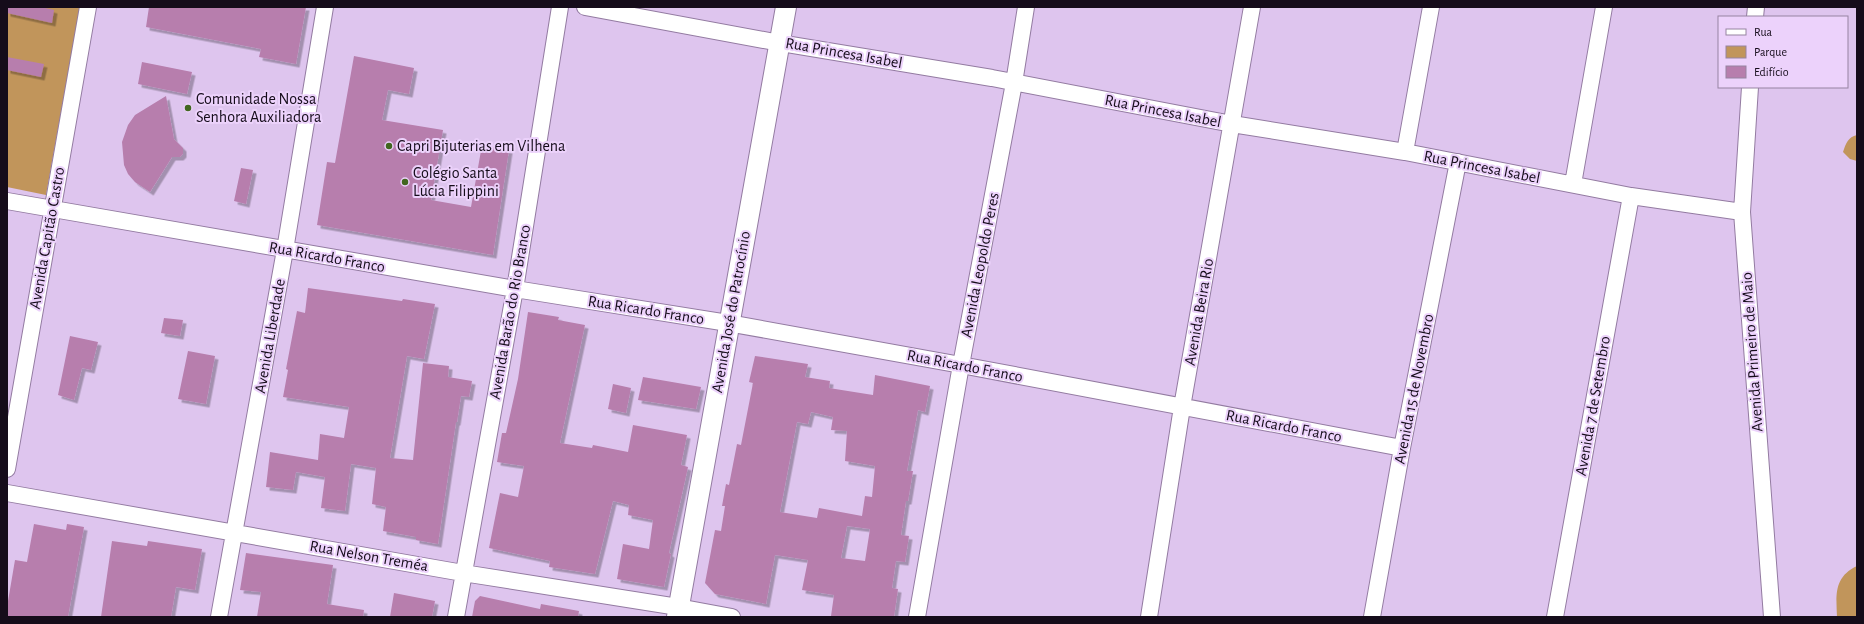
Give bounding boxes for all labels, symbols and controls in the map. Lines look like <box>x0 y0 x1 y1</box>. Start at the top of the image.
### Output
legend <box>1718 16 1848 88</box>
text: Rua <box>1754 26 1773 38</box>
street label: Rua Princesa Isabel <box>784 35 904 71</box>
text: Parque <box>1754 46 1787 58</box>
text: Edifício <box>1754 66 1789 78</box>
place label: Comunidade Nossa Senhora Auxiliadora <box>196 91 321 125</box>
street label: Rua Princesa Isabel <box>1103 92 1223 130</box>
marker: Comunidade Nossa Senhora Auxiliadora <box>183 103 193 113</box>
place label: Capri Bijuterias em Vilhena <box>397 138 566 155</box>
marker: Capri Bijuterias em Vilhena <box>384 141 394 151</box>
street label: Rua Princesa Isabel <box>1422 148 1542 186</box>
place label: Colégio Santa Lúcia Filippini <box>413 165 499 199</box>
street label: Avenida Capitão Castro <box>27 166 67 310</box>
marker: Colégio Santa Lúcia Filippini <box>400 177 410 187</box>
street label: Avenida Leopoldo Peres <box>958 191 1002 339</box>
street label: Avenida Barão do Rio Branco <box>487 223 533 401</box>
street label: Avenida José do Patrocínio <box>709 230 753 394</box>
street label: Rua Ricardo Franco <box>268 239 386 275</box>
street label: Avenida Beira Rio <box>1182 257 1216 367</box>
street label: Avenida Primeiro de Maio <box>1738 271 1766 432</box>
street label: Avenida Liberdade <box>252 278 288 394</box>
street label: Rua Ricardo Franco <box>587 293 705 327</box>
street label: Avenida 15 de Novembro <box>1392 312 1436 465</box>
street label: Avenida 7 de Setembro <box>1573 335 1613 477</box>
street label: Rua Ricardo Franco <box>906 347 1024 385</box>
street label: Rua Ricardo Franco <box>1225 407 1343 445</box>
street label: Rua Nelson Treméa <box>308 538 430 574</box>

